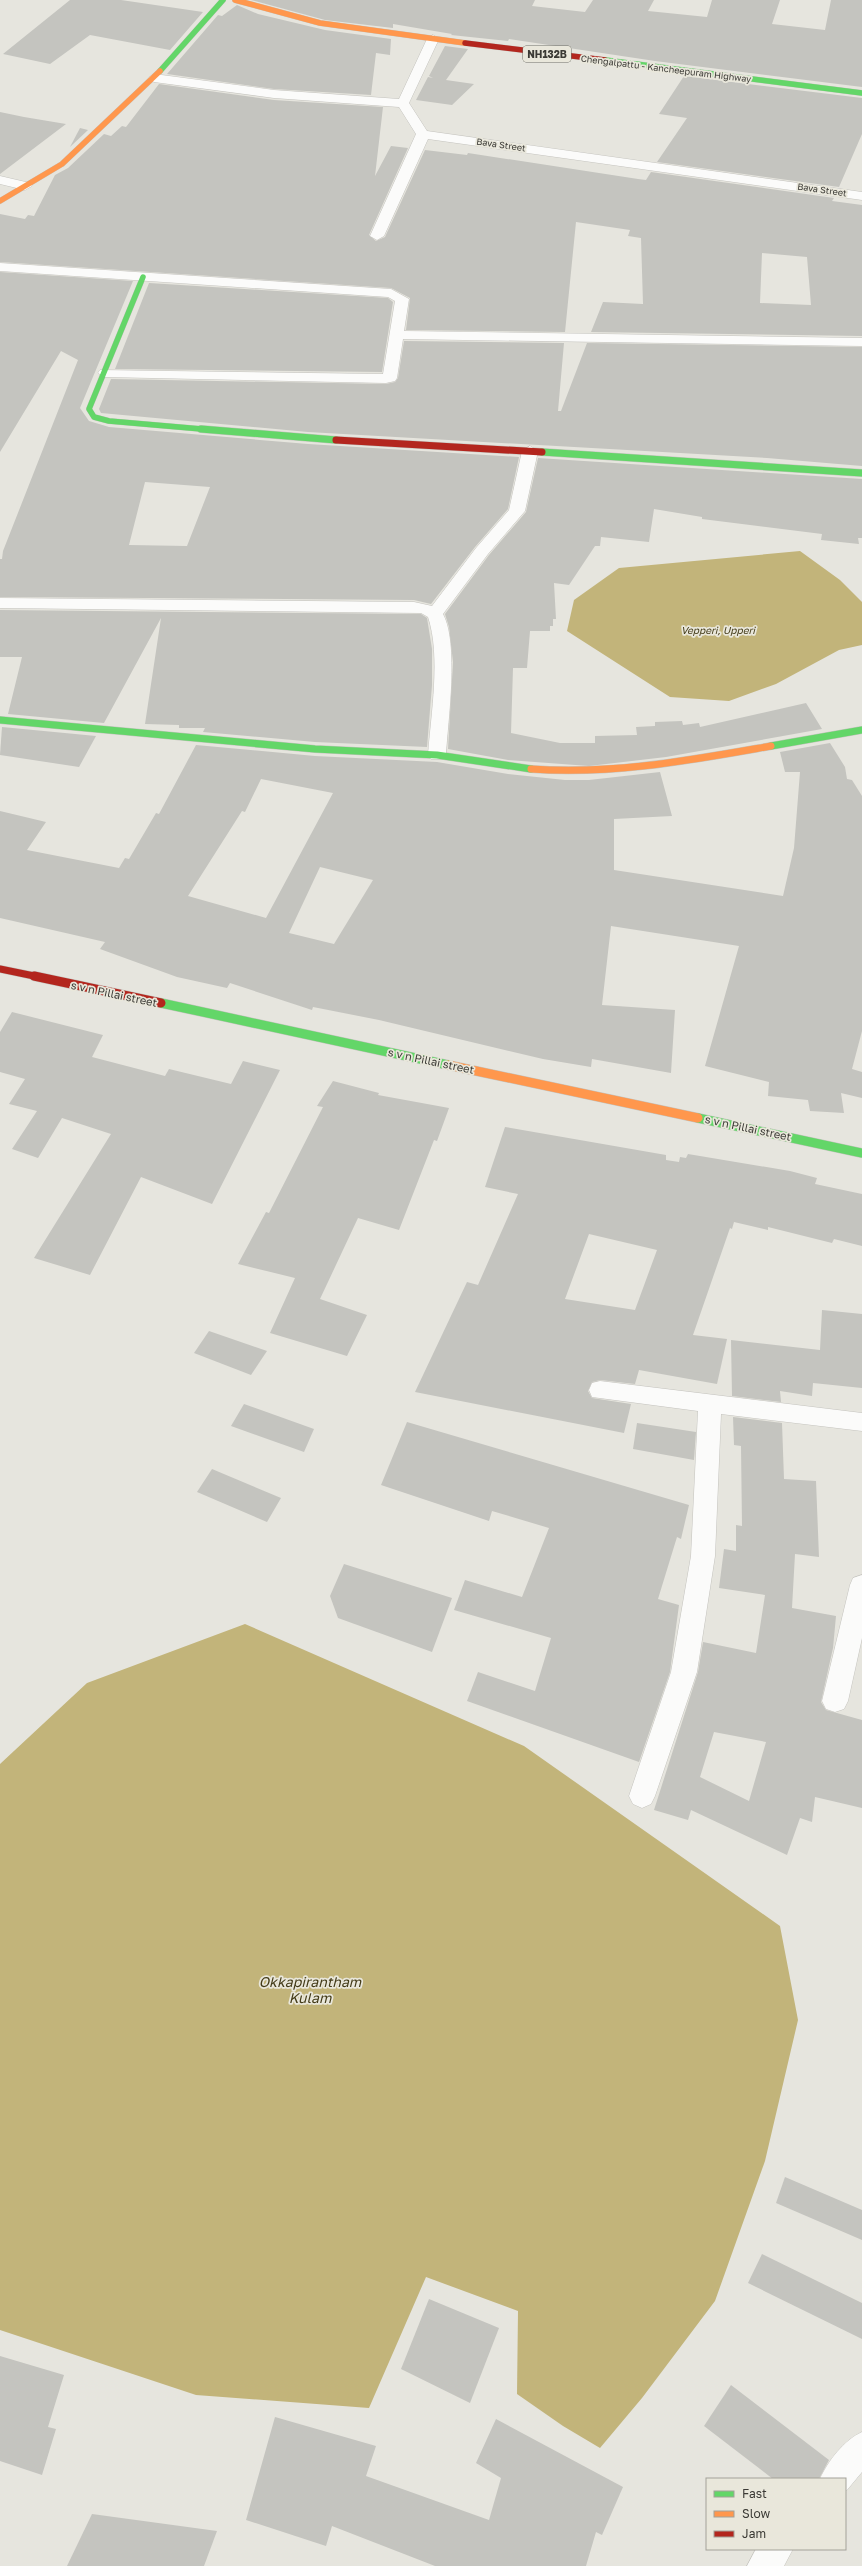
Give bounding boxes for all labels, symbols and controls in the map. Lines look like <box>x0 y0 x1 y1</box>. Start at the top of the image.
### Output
road number: NH132B <box>523 46 571 62</box>
street label: Chengalpattu - Kancheepuram Highway <box>580 53 752 84</box>
street label: Bava Street <box>476 136 527 153</box>
street label: Bava Street <box>797 181 848 198</box>
water label: Vepperi, Upperi <box>681 624 756 636</box>
street label: s v n Pillai street <box>70 978 158 1009</box>
street label: s v n Pillai street <box>387 1045 475 1076</box>
street label: s v n Pillai street <box>704 1112 792 1143</box>
water label: Okkapirantham Kulam <box>259 1973 362 2006</box>
legend <box>706 2478 846 2550</box>
text: Fast <box>742 2486 767 2501</box>
text: Slow <box>742 2506 770 2521</box>
text: Jam <box>742 2526 766 2541</box>

